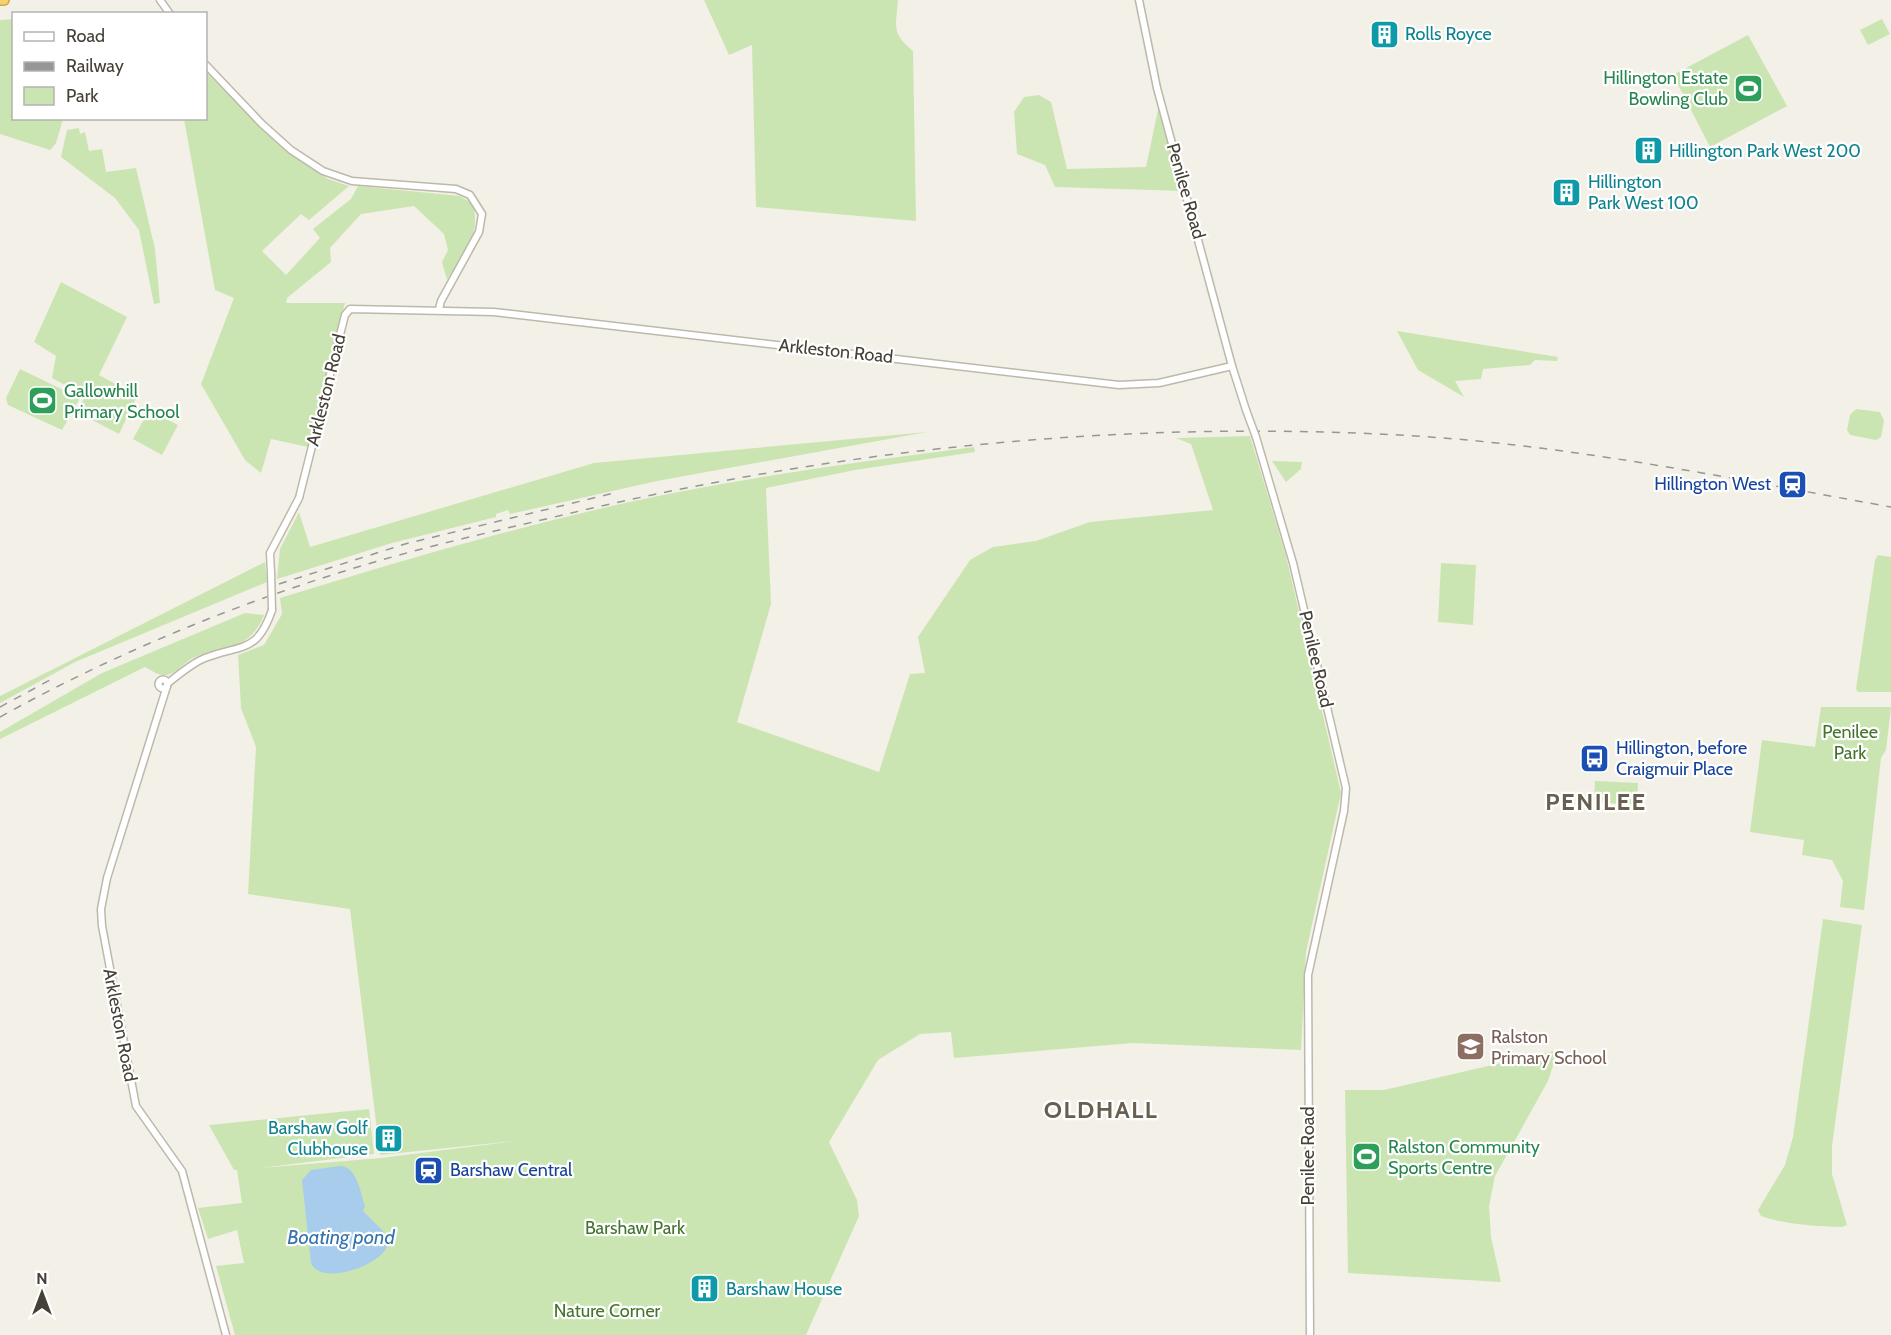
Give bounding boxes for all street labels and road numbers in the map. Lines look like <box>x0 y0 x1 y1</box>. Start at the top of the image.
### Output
street label: Penilee Road <box>1162 140 1210 242</box>
street label: Arkleston Road <box>301 332 351 448</box>
street label: Arkleston Road <box>778 334 894 368</box>
street label: Penilee Road <box>1294 608 1338 710</box>
street label: Arkleston Road <box>98 967 142 1083</box>
street label: Penilee Road <box>1297 1107 1319 1205</box>

